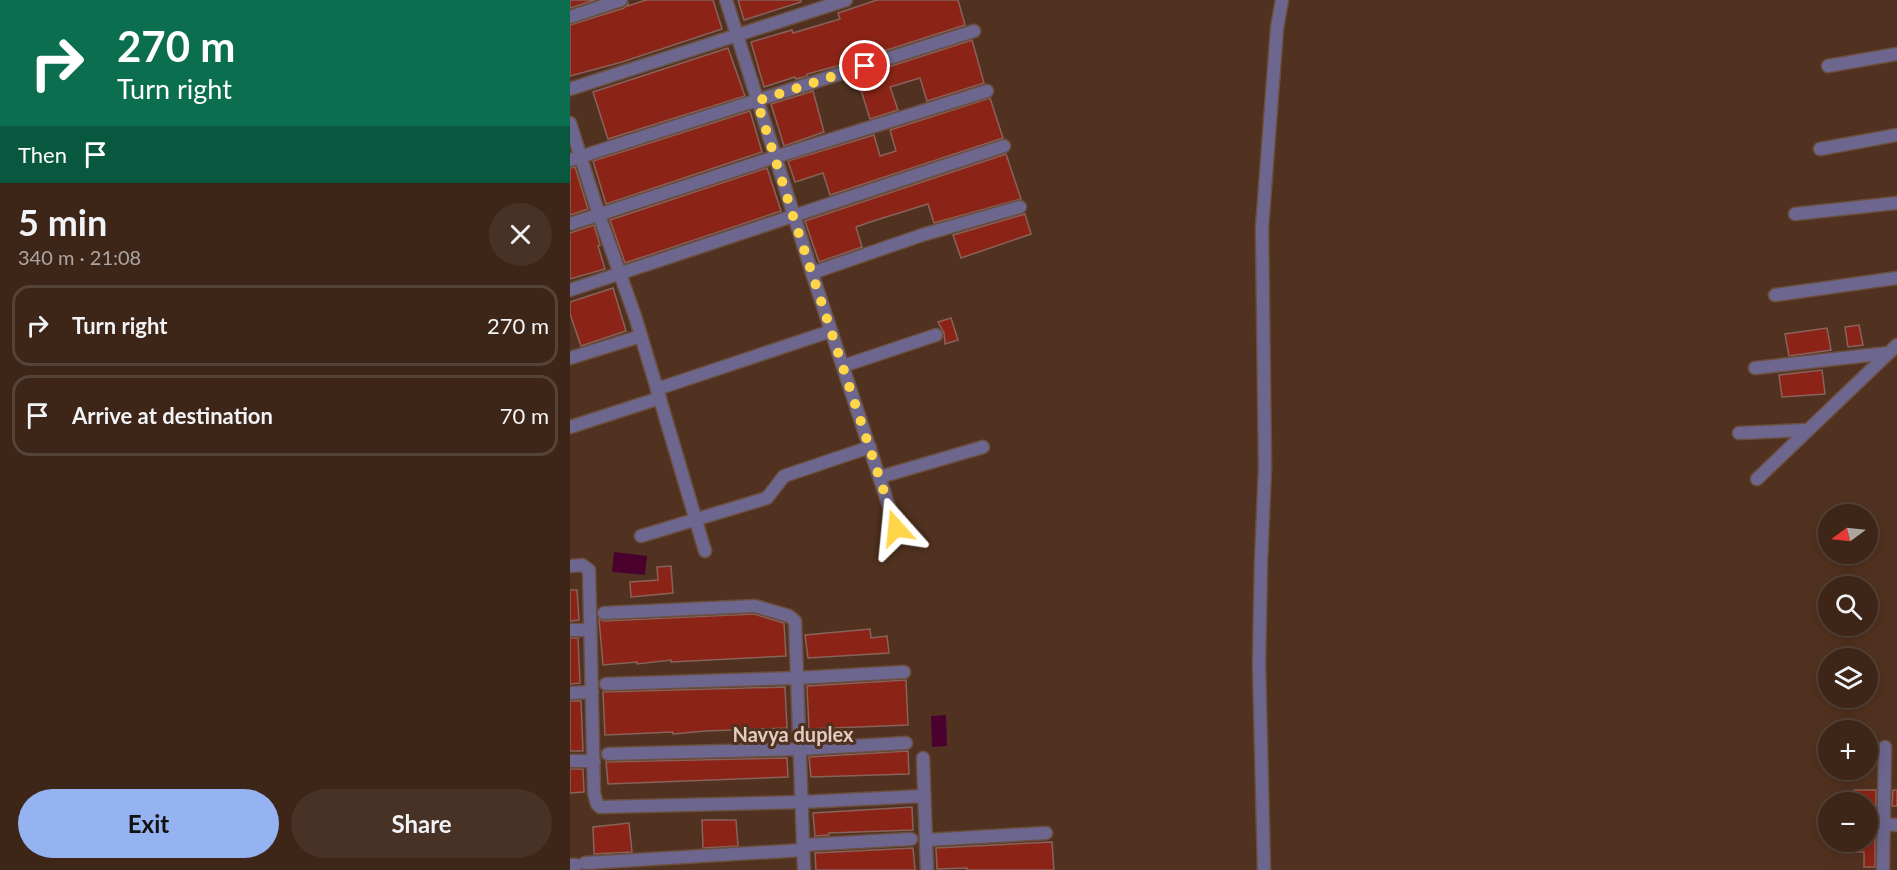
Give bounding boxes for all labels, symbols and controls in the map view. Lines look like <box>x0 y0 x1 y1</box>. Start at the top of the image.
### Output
text: 270 m <box>117 21 235 71</box>
icon: right <box>18 24 96 102</box>
pin <box>839 40 890 91</box>
icon: arrive <box>848 49 881 82</box>
text: Turn right <box>117 72 232 105</box>
icon: arrive <box>79 138 112 171</box>
text: Then <box>18 141 67 168</box>
text: 5 min <box>18 200 107 244</box>
button: close <box>489 203 552 266</box>
text: 340 m · 21:08 <box>18 245 141 269</box>
icon: right <box>21 309 54 342</box>
text: Turn right <box>72 312 167 339</box>
text: 270 m <box>487 312 549 339</box>
icon: arrive <box>21 399 54 432</box>
text: Arrive at destination <box>72 402 273 429</box>
text: 70 m <box>500 402 549 429</box>
position arrow <box>864 496 928 560</box>
north arrow <box>1818 504 1878 564</box>
map controls <box>1818 504 1878 852</box>
button: search <box>1818 576 1878 636</box>
button: layers <box>1818 648 1878 708</box>
button: + <box>1818 720 1878 780</box>
district label: Navya duplex <box>733 722 854 746</box>
button: Exit <box>18 789 279 858</box>
button: Share <box>291 789 552 858</box>
button: − <box>1818 792 1878 852</box>

